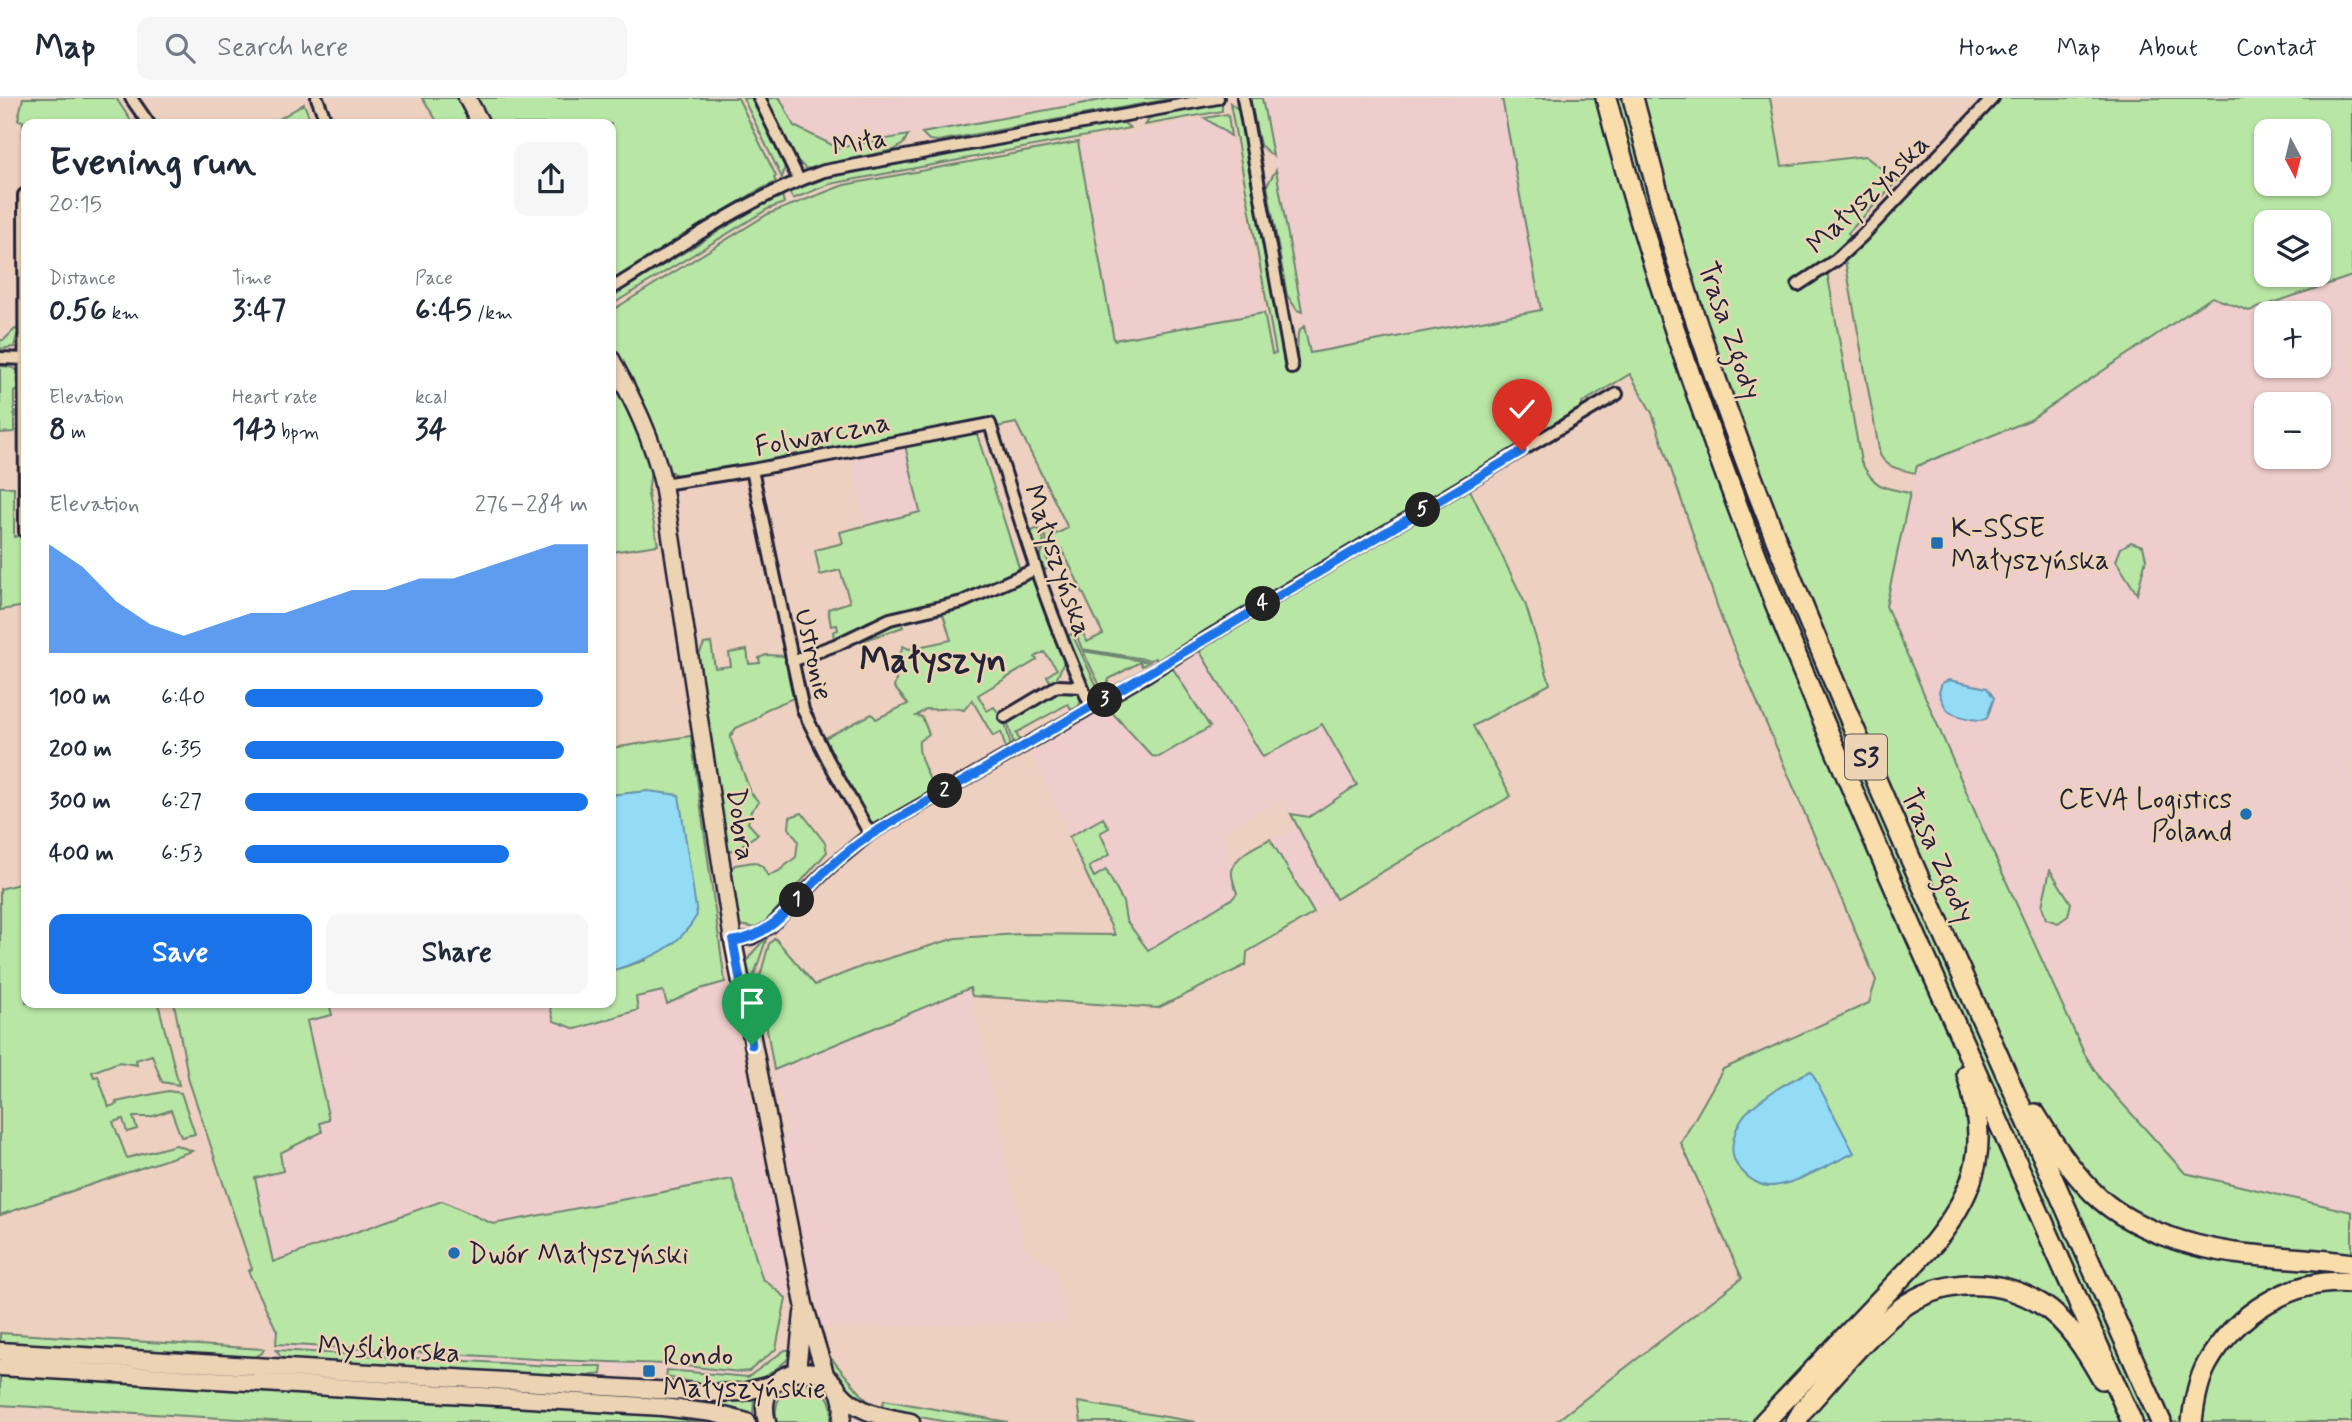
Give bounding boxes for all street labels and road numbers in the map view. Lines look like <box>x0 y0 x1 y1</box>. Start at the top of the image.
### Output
street label: Miła <box>829 120 890 167</box>
street label: Małyszyńska <box>1799 126 1939 263</box>
street label: Trasa Zgody <box>1685 257 1769 406</box>
street label: Folwarczna <box>752 404 893 467</box>
street label: Małyszyńska <box>1013 480 1100 642</box>
street label: Ustronie <box>784 605 841 704</box>
road number: S3 <box>1845 734 1887 779</box>
street label: Trasa Zgody <box>1888 783 1983 930</box>
street label: Dobra <box>716 786 763 863</box>
street label: Myśliborska <box>317 1328 461 1373</box>

